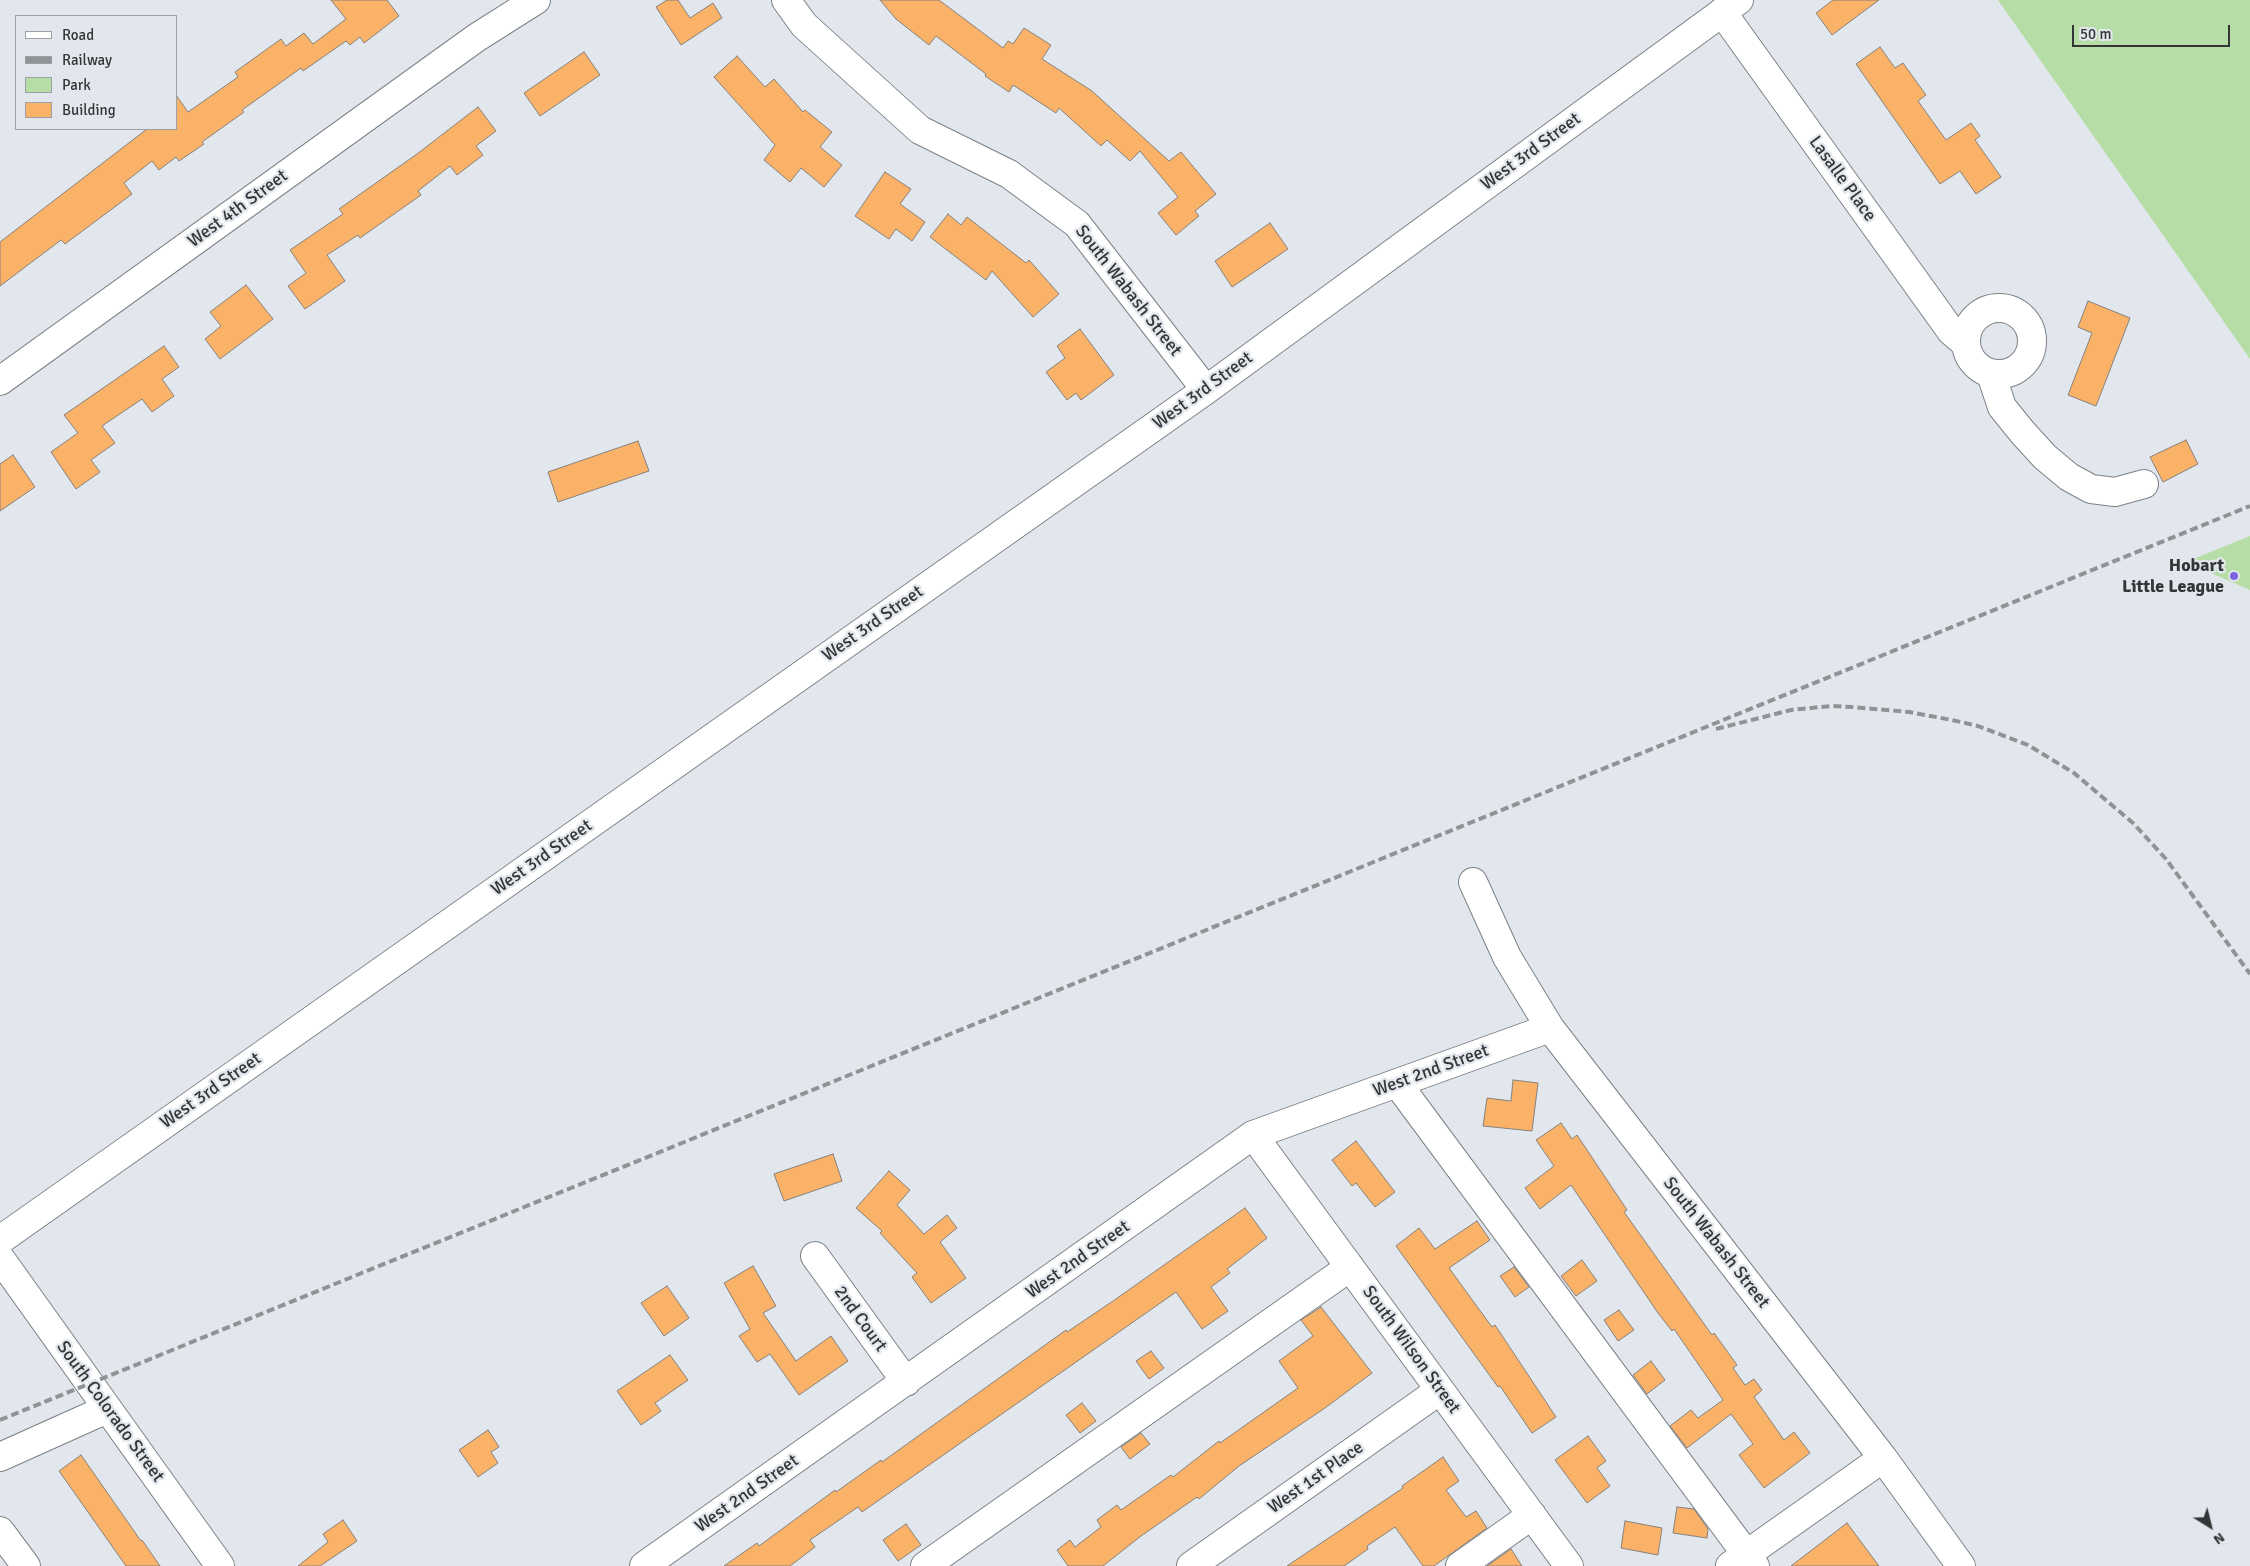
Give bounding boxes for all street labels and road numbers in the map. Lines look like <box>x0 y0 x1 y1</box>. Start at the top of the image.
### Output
street label: West 3rd Street <box>1477 108 1585 196</box>
street label: Lasalle Place <box>1804 132 1880 226</box>
street label: West 4th Street <box>184 165 292 253</box>
street label: South Wabash Street <box>1070 221 1186 361</box>
street label: West 3rd Street <box>1149 347 1257 435</box>
street label: West 3rd Street <box>818 581 928 667</box>
street label: West 3rd Street <box>487 815 597 901</box>
street label: West 2nd Street <box>1370 1040 1492 1102</box>
street label: West 3rd Street <box>156 1048 266 1134</box>
street label: South Wabash Street <box>1658 1173 1774 1313</box>
street label: West 2nd Street <box>1022 1216 1134 1304</box>
street label: 2nd Court <box>829 1282 891 1356</box>
street label: South Wilson Street <box>1357 1282 1465 1418</box>
street label: South Colorado Street <box>52 1337 168 1487</box>
street label: West 1st Place <box>1264 1437 1368 1519</box>
street label: West 2nd Street <box>691 1450 803 1538</box>

